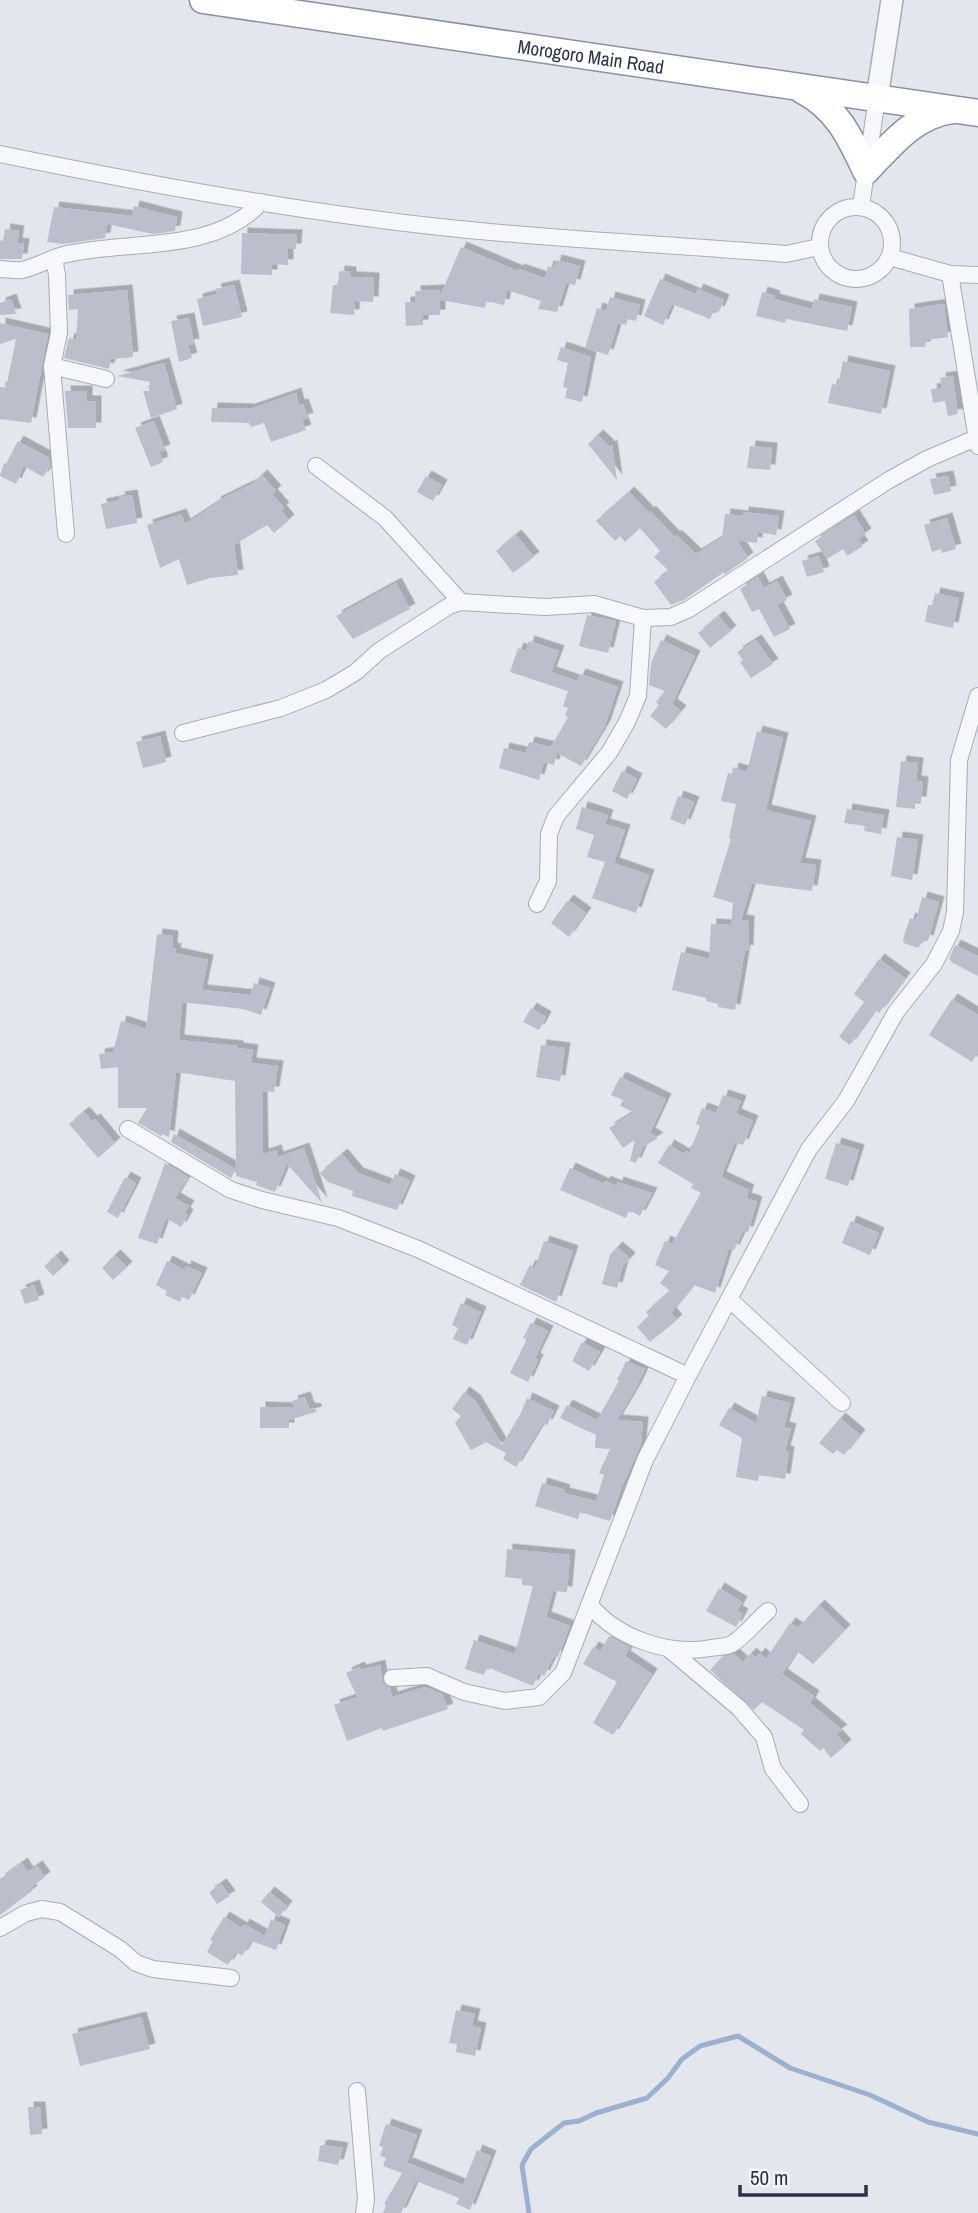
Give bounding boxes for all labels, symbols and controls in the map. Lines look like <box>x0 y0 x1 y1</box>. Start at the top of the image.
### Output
street label: Morogoro Main Road <box>516 33 666 80</box>
scale bar <box>740 2154 866 2198</box>
text: 50 m <box>750 2163 788 2192</box>

